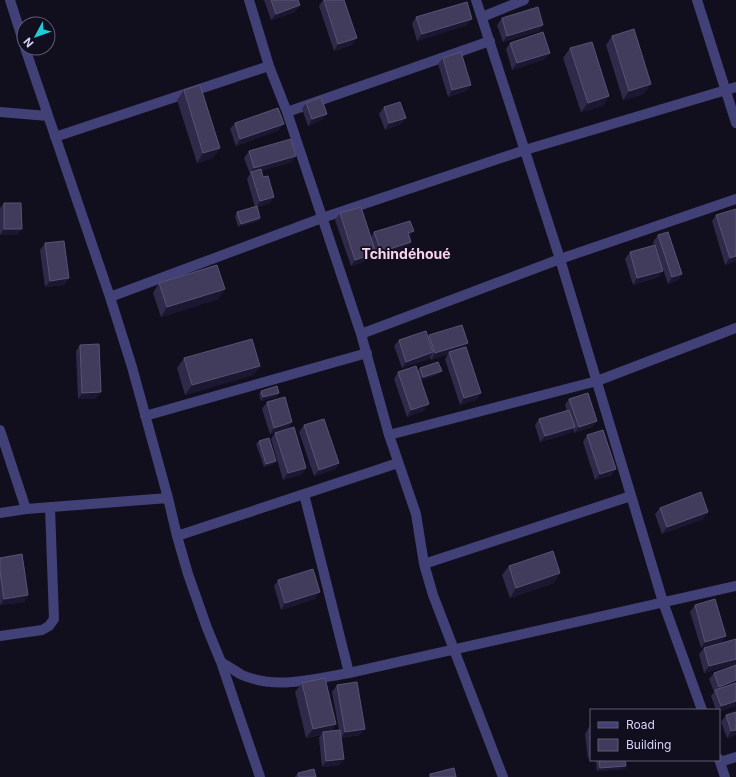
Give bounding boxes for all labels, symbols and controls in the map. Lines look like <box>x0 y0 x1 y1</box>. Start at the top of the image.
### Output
north arrow <box>16 16 56 56</box>
text: N <box>20 35 36 50</box>
district label: Tchindéhoué <box>361 245 451 262</box>
legend <box>590 709 720 761</box>
text: Road <box>626 717 655 732</box>
text: Building <box>626 737 671 752</box>

